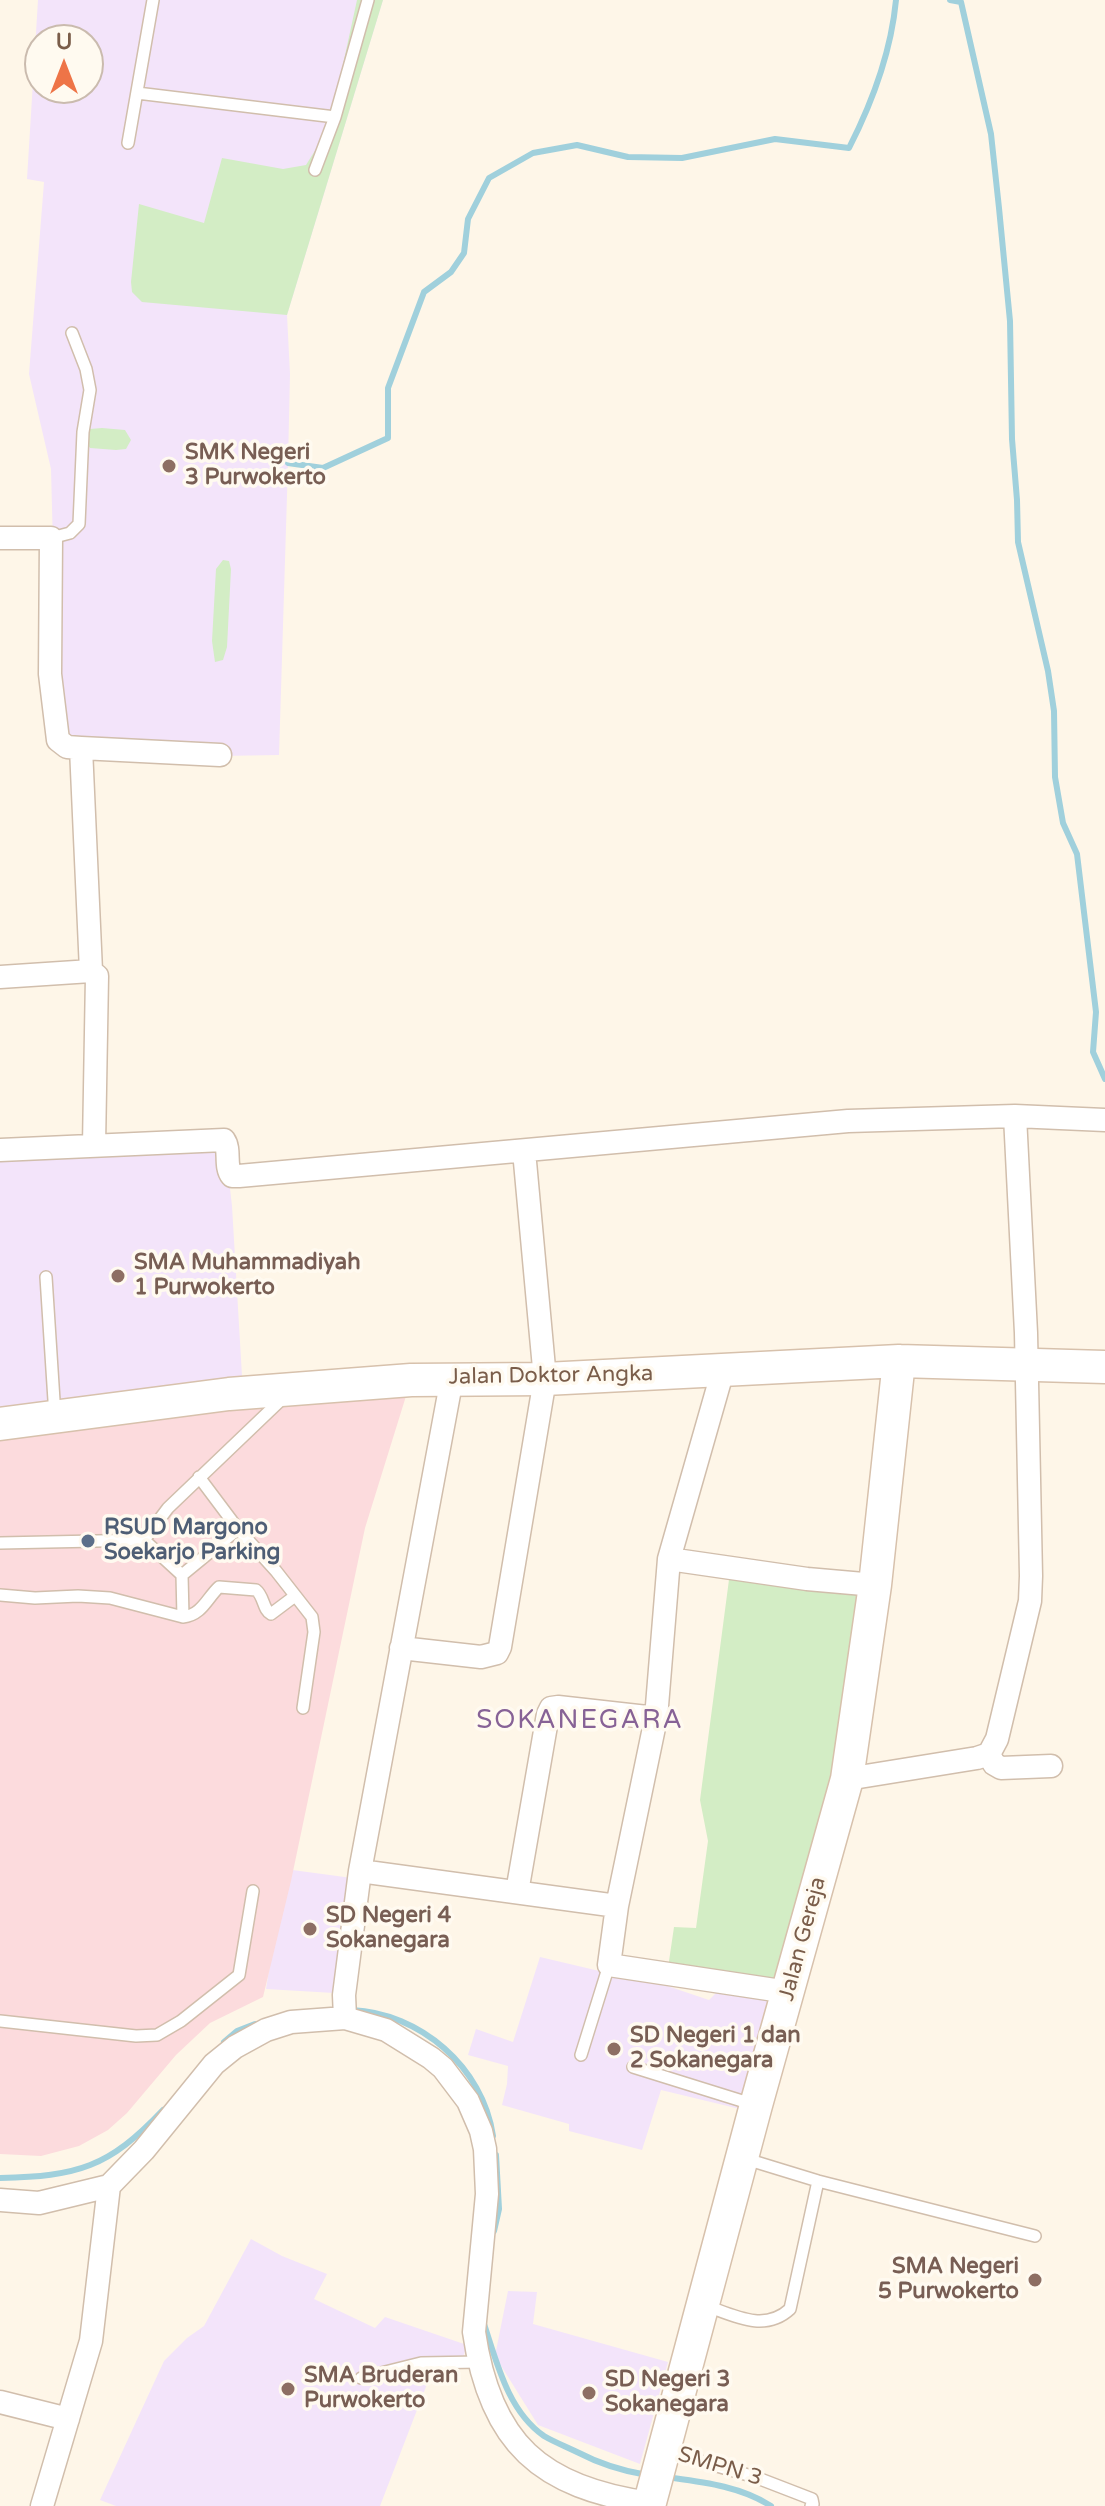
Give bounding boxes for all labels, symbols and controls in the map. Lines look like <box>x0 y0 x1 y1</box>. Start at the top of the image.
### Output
north arrow <box>24 24 104 104</box>
text: U <box>56 29 72 55</box>
place label: SMK Negeri 3 Purwokerto <box>185 440 326 492</box>
marker: SMK Negeri 3 Purwokerto <box>160 457 178 475</box>
place label: SMA Muhammadiyah 1 Purwokerto <box>134 1250 361 1302</box>
marker: SMA Muhammadiyah 1 Purwokerto <box>109 1267 127 1285</box>
street label: Jalan Doktor Angka <box>449 1361 653 1391</box>
place label: RSUD Margono Soekarjo Parking <box>104 1515 280 1566</box>
marker: RSUD Margono Soekarjo Parking <box>79 1532 97 1550</box>
district label: SOKANEGARA <box>476 1705 684 1737</box>
street label: Jalan Gereja <box>774 1874 832 2004</box>
place label: SD Negeri 4 Sokanegara <box>326 1903 451 1954</box>
marker: SD Negeri 4 Sokanegara <box>301 1920 319 1938</box>
place label: SD Negeri 1 dan 2 Sokanegara <box>630 2023 801 2074</box>
marker: SD Negeri 1 dan 2 Sokanegara <box>605 2040 623 2058</box>
place label: SMA Negeri 5 Purwokerto <box>878 2254 1019 2306</box>
marker: SMA Negeri 5 Purwokerto <box>1026 2271 1044 2289</box>
place label: SMA Bruderan Purwokerto <box>304 2363 458 2414</box>
place label: SD Negeri 3 Sokanegara <box>605 2367 730 2418</box>
marker: SMA Bruderan Purwokerto <box>279 2380 297 2398</box>
marker: SD Negeri 3 Sokanegara <box>580 2384 598 2402</box>
street label: SMPN 3 <box>675 2442 765 2492</box>

